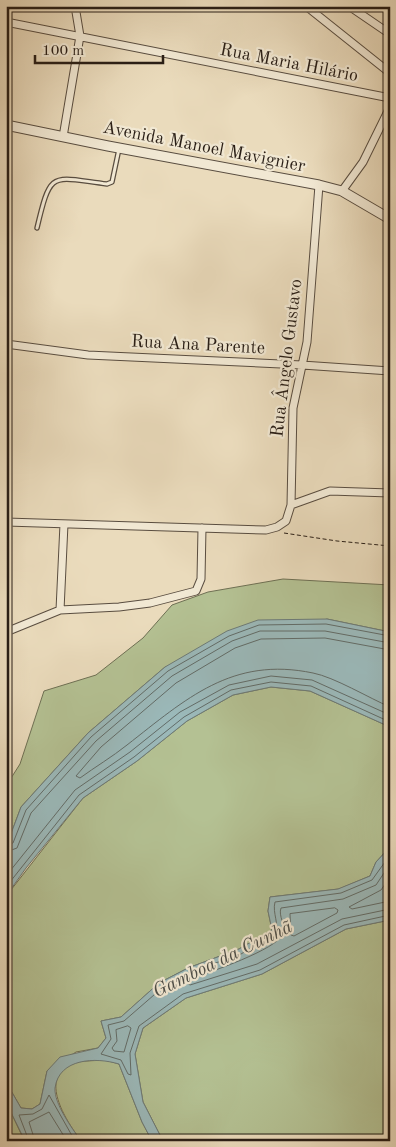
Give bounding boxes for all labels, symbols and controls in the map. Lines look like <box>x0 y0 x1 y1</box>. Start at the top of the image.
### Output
scale bar <box>35 32 162 64</box>
street label: Rua Maria Hilário <box>218 41 360 85</box>
text: 100 m <box>42 44 84 59</box>
street label: Avenida Manoel Mavignier <box>101 119 307 176</box>
street label: Rua Ângelo Gustavo <box>264 277 306 438</box>
street label: Rua Ana Parente <box>131 333 265 357</box>
water label: Gamboa da Cunhã <box>150 918 296 1002</box>

